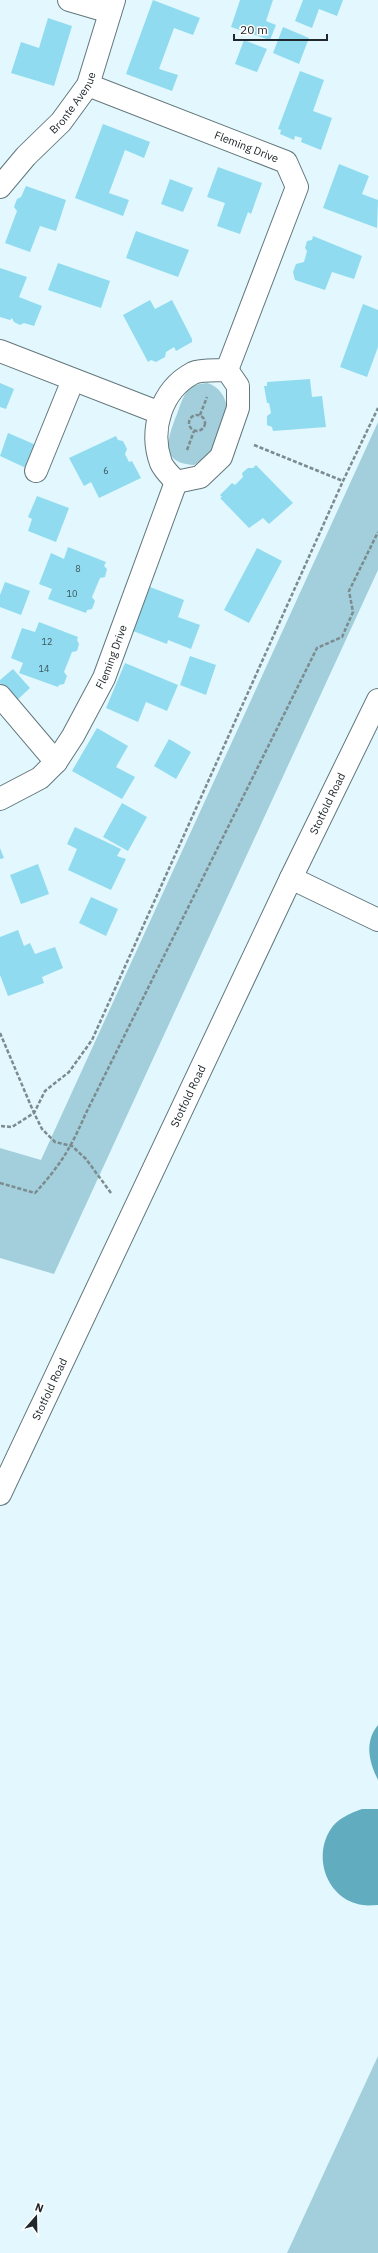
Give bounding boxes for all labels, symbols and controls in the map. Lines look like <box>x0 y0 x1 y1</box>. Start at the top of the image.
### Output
scale bar <box>234 16 327 42</box>
text: 20 m <box>240 22 268 37</box>
street label: Bronte Avenue <box>46 70 99 137</box>
street label: Fleming Drive <box>212 128 281 165</box>
house number: 6 <box>103 465 109 476</box>
house number: 8 <box>75 563 81 574</box>
house number: 10 <box>67 588 77 599</box>
street label: Fleming Drive <box>92 623 130 691</box>
house number: 12 <box>42 636 52 647</box>
house number: 14 <box>39 663 49 674</box>
street label: Stotfold Road <box>306 770 348 837</box>
street label: Stotfold Road <box>167 1063 209 1130</box>
street label: Stotfold Road <box>29 1356 70 1422</box>
north arrow <box>16 2197 56 2237</box>
text: N <box>33 2200 46 2216</box>

